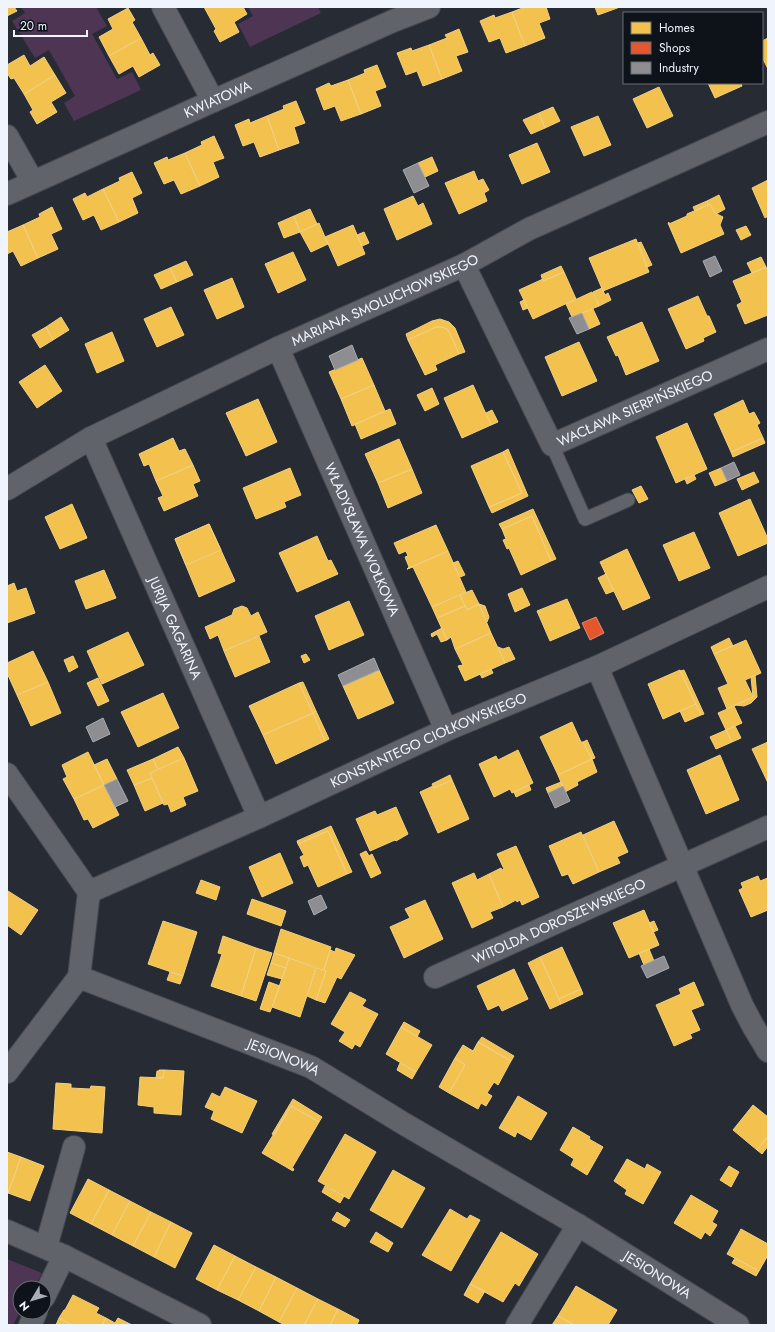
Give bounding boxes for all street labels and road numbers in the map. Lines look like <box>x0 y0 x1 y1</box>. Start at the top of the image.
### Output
street label: KWIATOWA <box>181 75 255 123</box>
street label: MARIANA SMOLUCHOWSKIEGO <box>288 249 482 351</box>
street label: WACŁAWA SIERPIŃSKIEGO <box>554 365 716 452</box>
street label: WŁADYSŁAWA WOŁKOWA <box>320 459 405 620</box>
street label: JURIJA GAGARINA <box>143 572 207 683</box>
street label: KONSTANTEGO CIOŁKOWSKIEGO <box>327 687 530 792</box>
street label: WITOLDA DOROSZEWSKIEGO <box>469 873 649 969</box>
street label: JESIONOWA <box>243 1033 325 1081</box>
street label: JESIONOWA <box>618 1245 696 1304</box>

